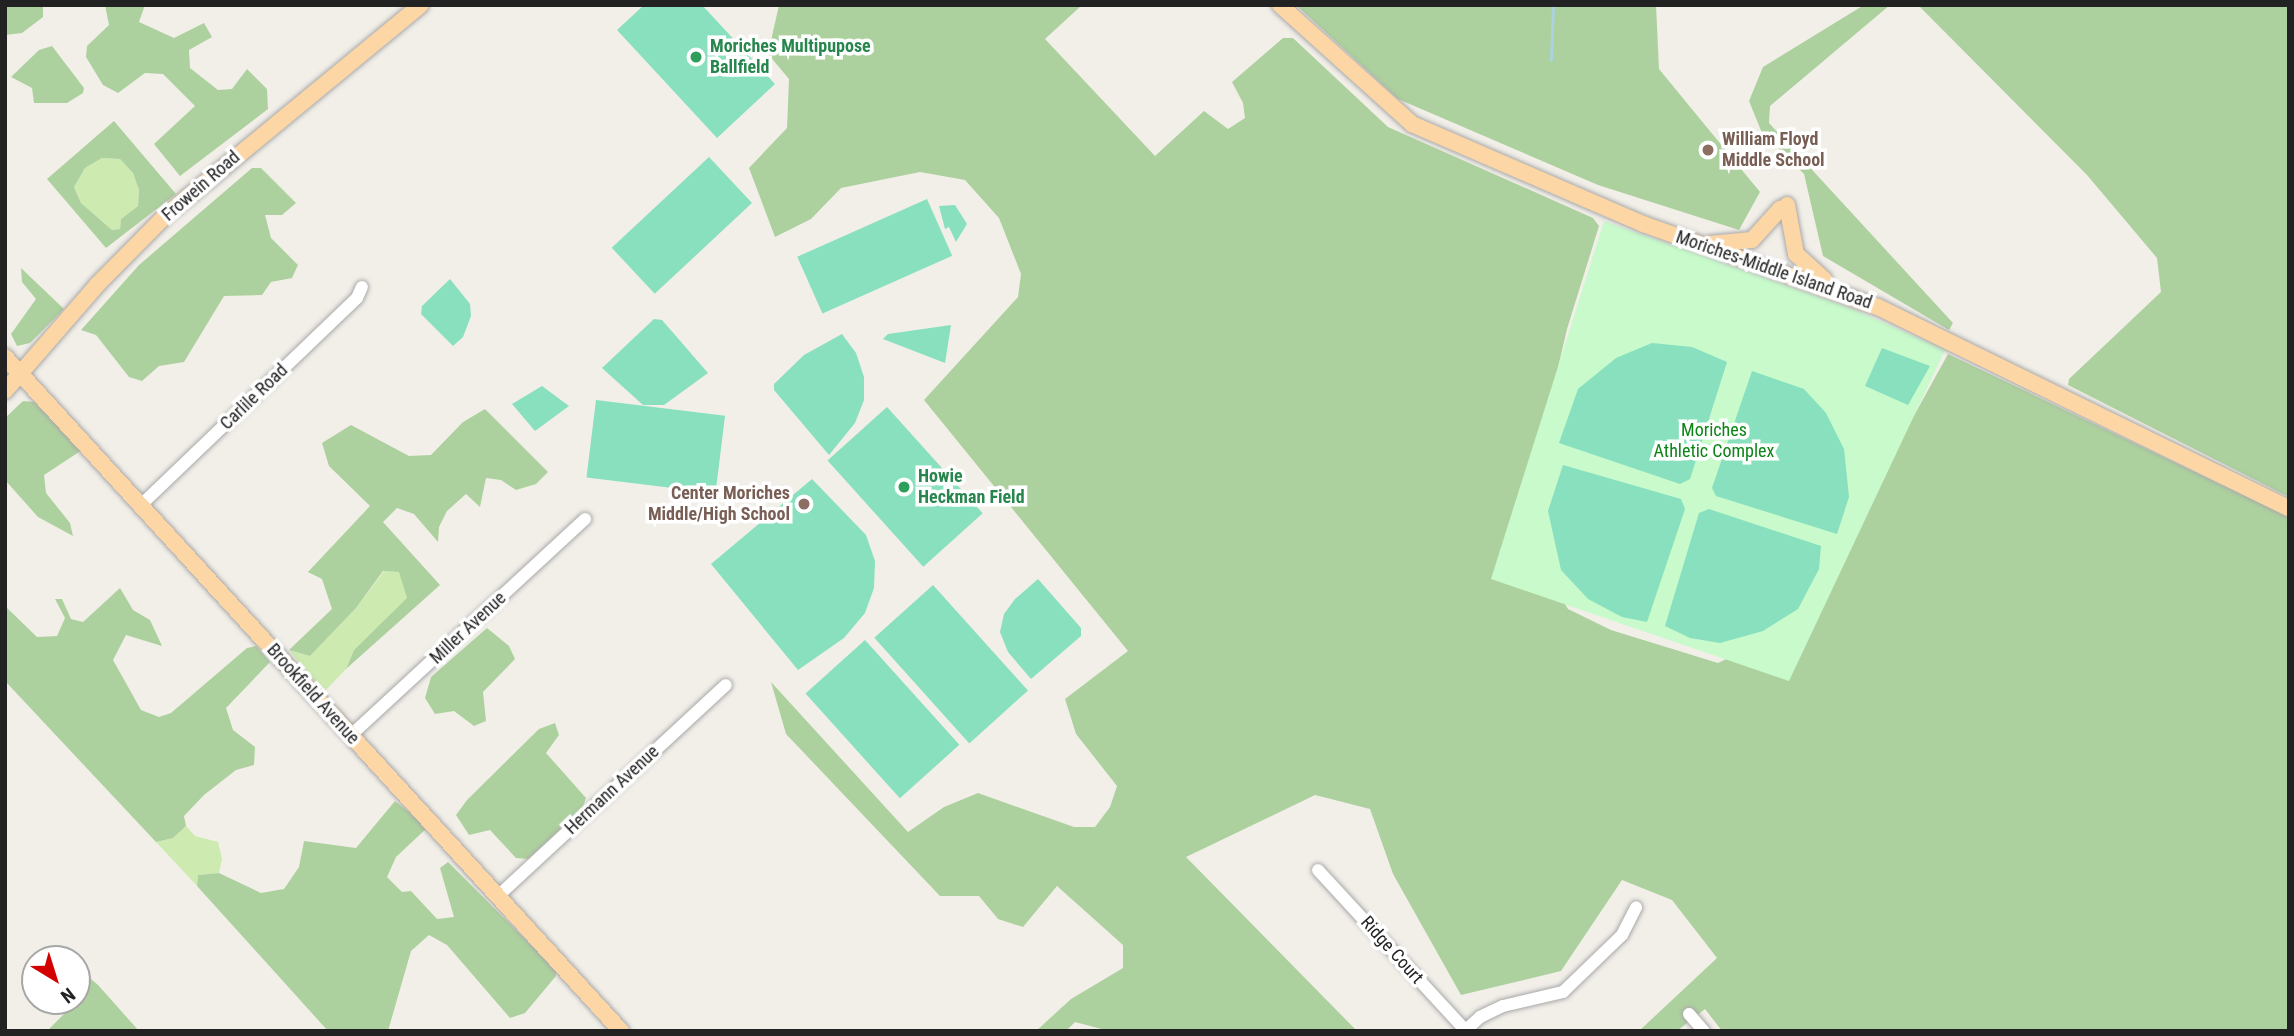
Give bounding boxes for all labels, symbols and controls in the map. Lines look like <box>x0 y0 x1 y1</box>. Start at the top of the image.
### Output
place label: Moriches Multipupose Ballfield <box>710 36 871 78</box>
marker: Moriches Multipupose Ballfield <box>688 49 704 65</box>
place label: William Floyd Middle School <box>1722 129 1825 172</box>
marker: William Floyd Middle School <box>1700 142 1716 158</box>
street label: Frowein Road <box>158 146 244 226</box>
street label: Moriches-Middle Island Road <box>1673 226 1875 314</box>
street label: Carlile Road <box>216 360 292 434</box>
park label: Moriches Athletic Complex <box>1654 420 1774 462</box>
place label: Howie Heckman Field <box>918 466 1025 508</box>
marker: Howie Heckman Field <box>896 479 912 495</box>
place label: Center Moriches Middle/High School <box>648 483 790 526</box>
marker: Center Moriches Middle/High School <box>796 496 812 512</box>
street label: Miller Avenue <box>426 587 510 669</box>
street label: Brookfield Avenue <box>262 639 364 749</box>
street label: Hermann Avenue <box>561 741 663 839</box>
street label: Ridge Court <box>1356 912 1428 988</box>
north arrow <box>21 945 91 1015</box>
text: N <box>56 983 80 1008</box>

